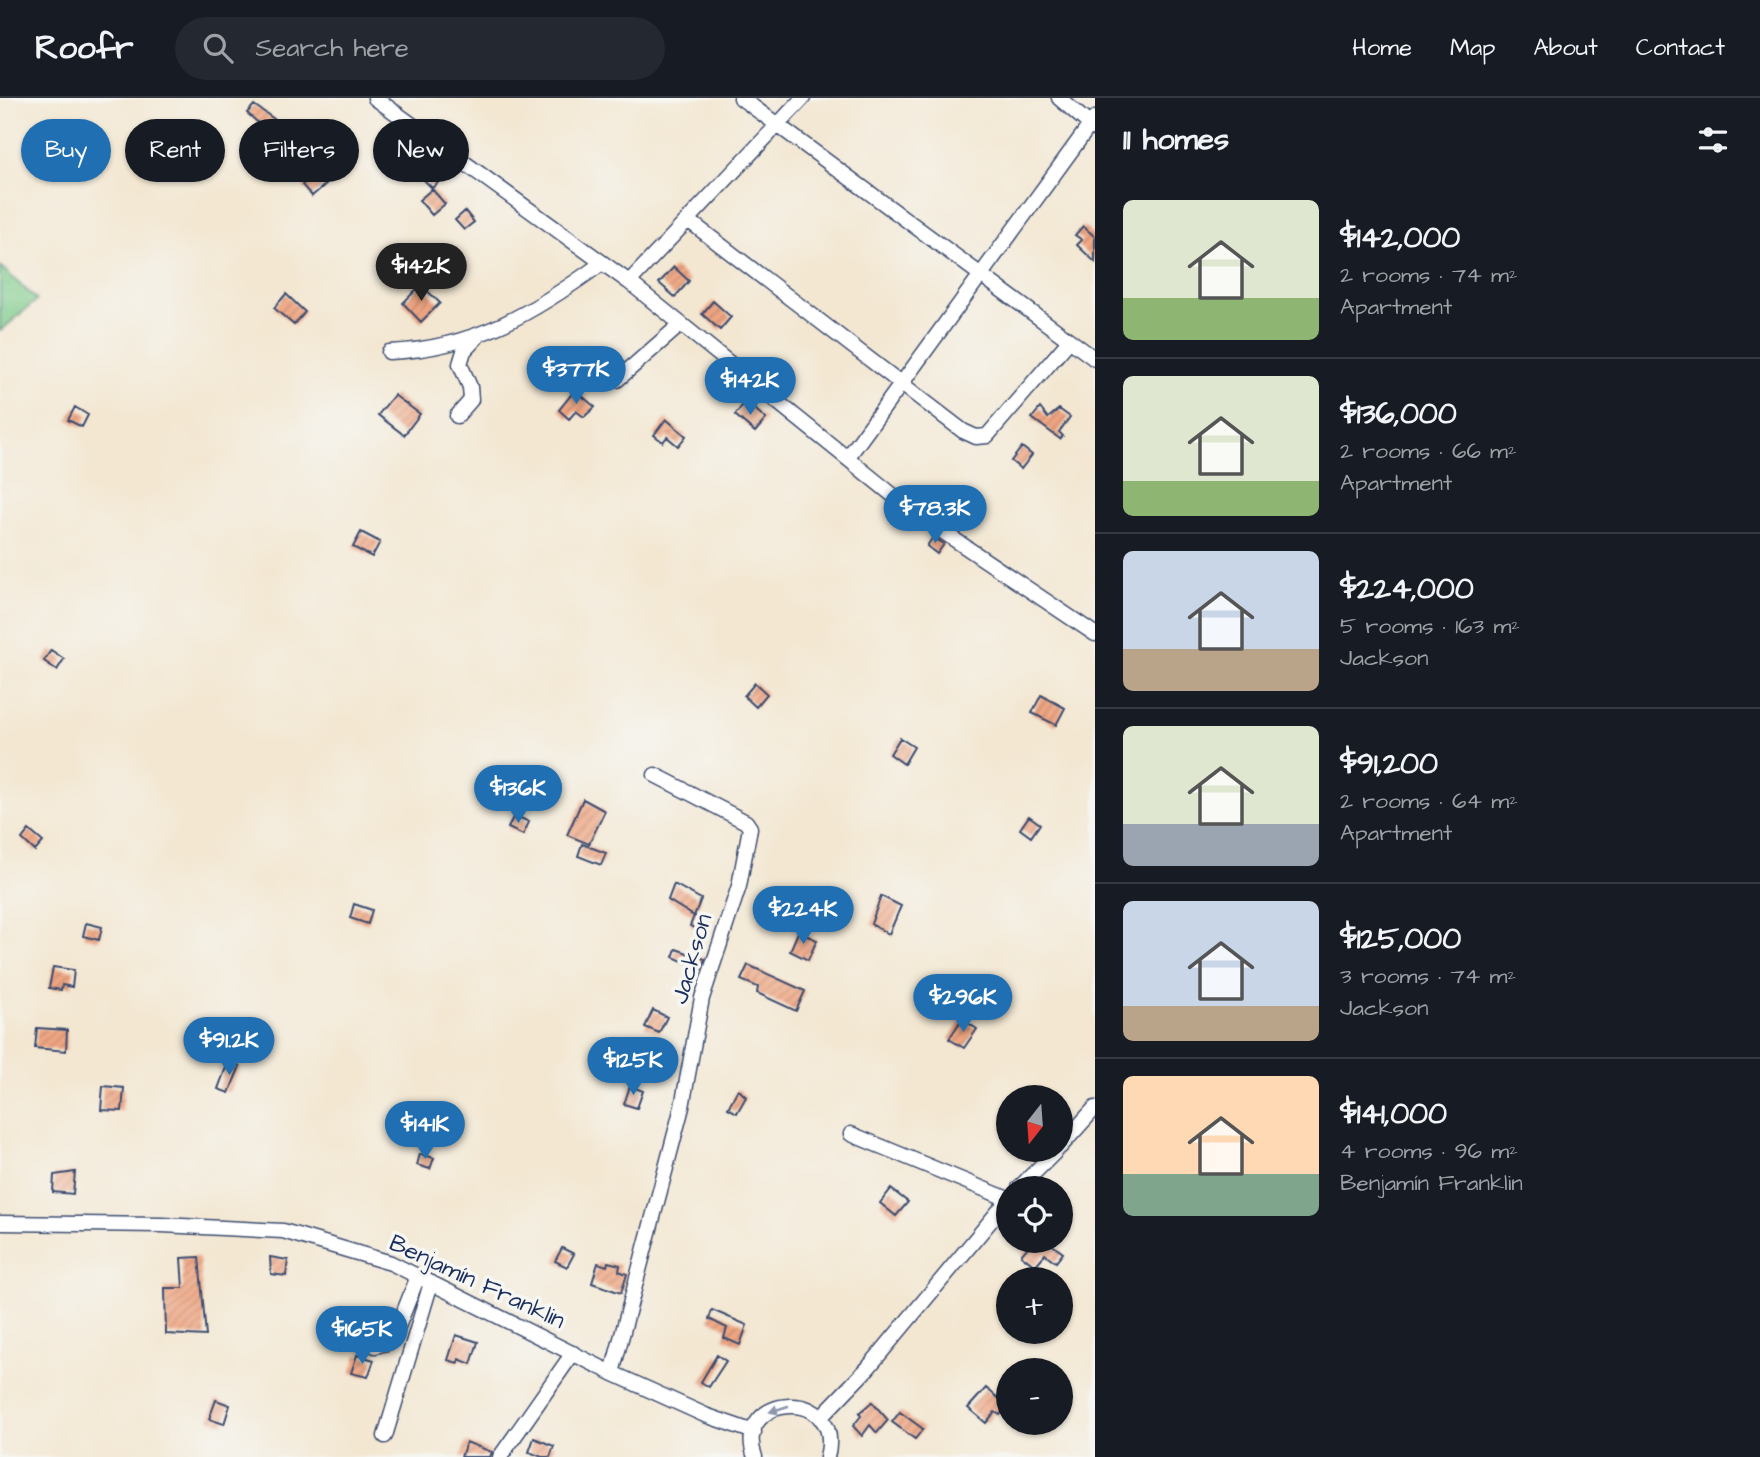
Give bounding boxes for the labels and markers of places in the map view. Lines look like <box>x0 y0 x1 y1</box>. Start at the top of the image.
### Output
pin: $142K <box>372 244 470 303</box>
pin: $377K <box>527 346 625 406</box>
pin: $142K <box>701 358 799 417</box>
pin: $78.3K <box>878 486 992 545</box>
pin: $136K <box>469 766 567 825</box>
pin: $224K <box>754 886 852 946</box>
pin: $296K <box>914 974 1012 1034</box>
pin: $91.2K <box>172 1018 286 1077</box>
pin: $125K <box>584 1038 682 1097</box>
pin: $141K <box>376 1102 474 1161</box>
pin: $165K <box>313 1306 411 1366</box>

